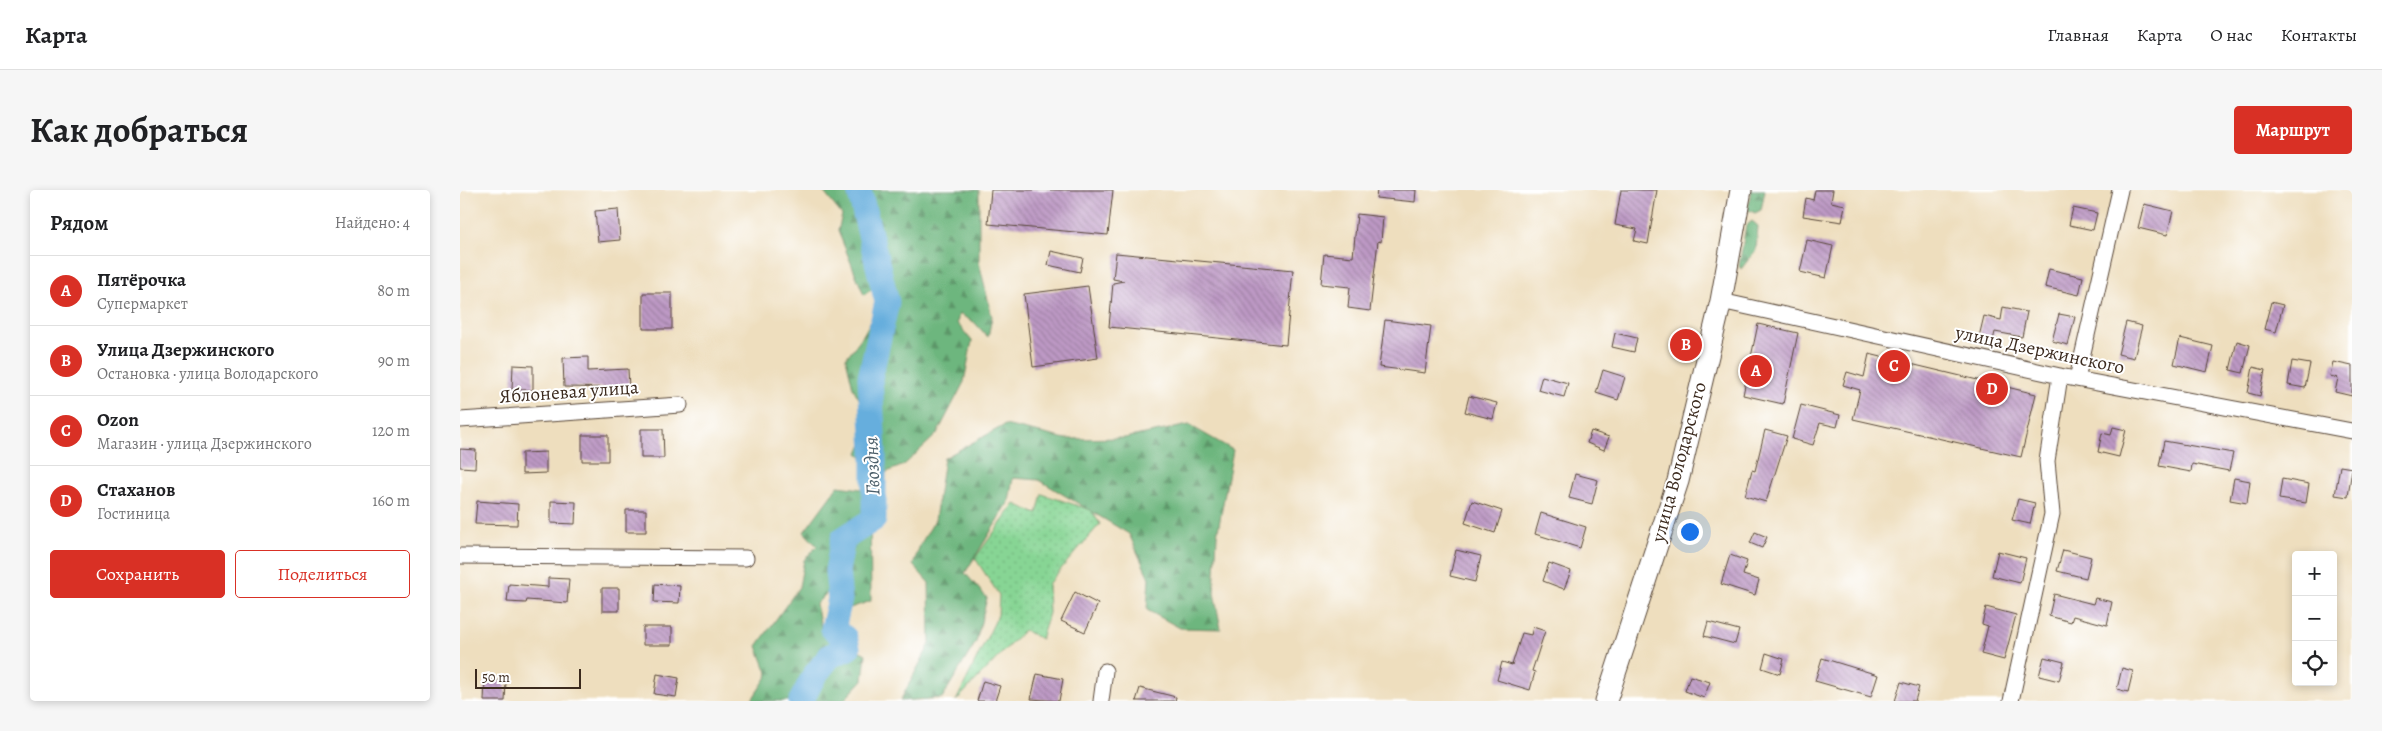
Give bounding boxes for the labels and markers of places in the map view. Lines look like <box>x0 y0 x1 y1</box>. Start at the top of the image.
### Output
pin: B <box>1670 326 1702 364</box>
pin: C <box>1878 347 1910 385</box>
pin: A <box>1740 352 1772 390</box>
pin: D <box>1976 370 2008 408</box>

